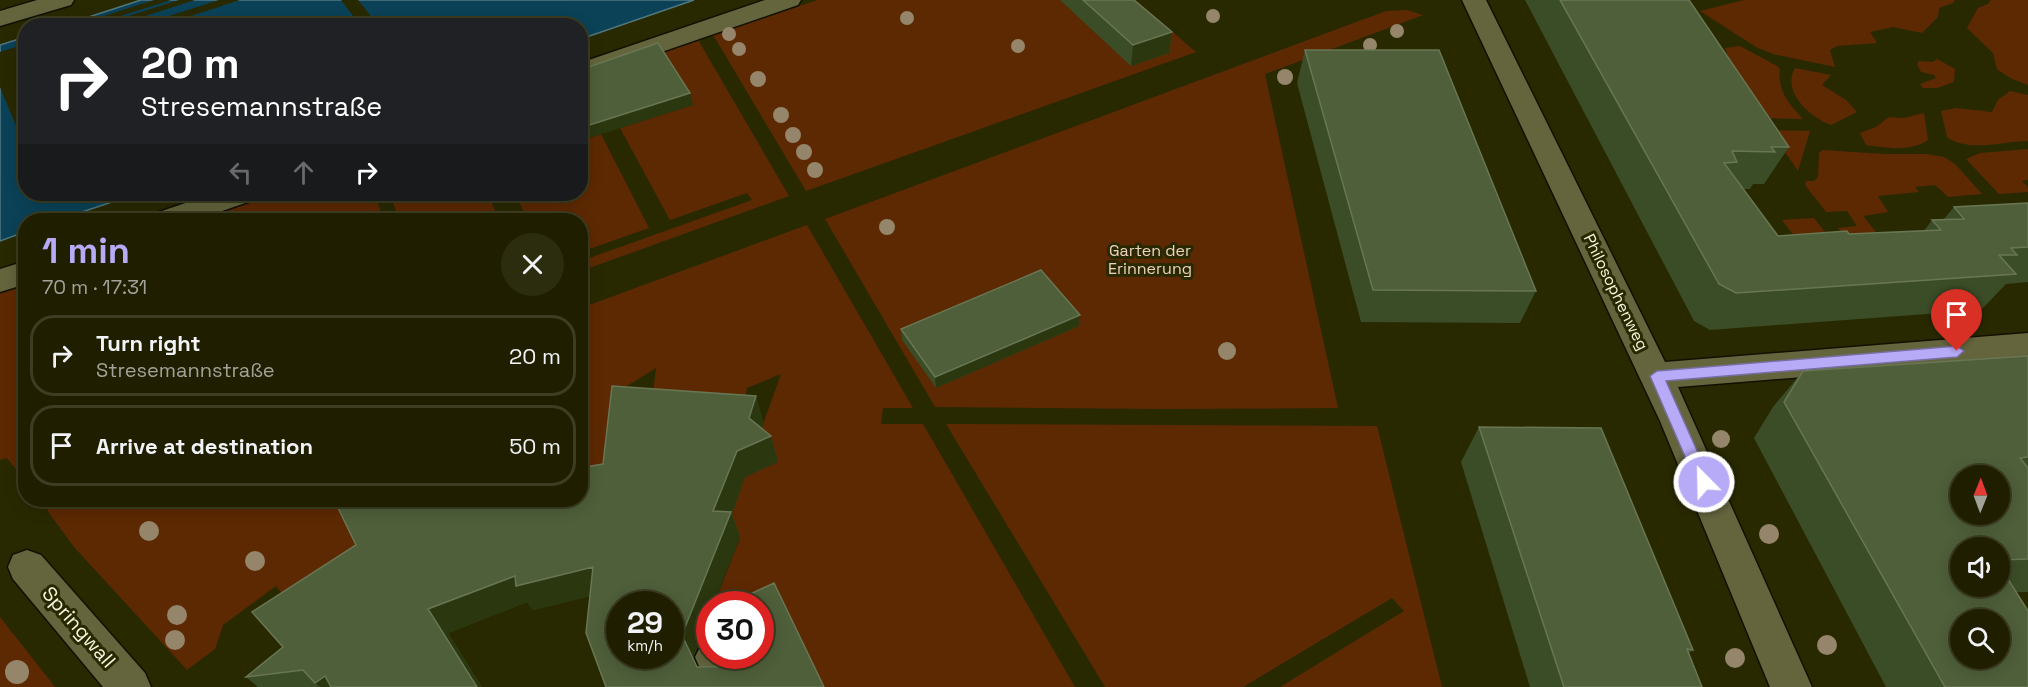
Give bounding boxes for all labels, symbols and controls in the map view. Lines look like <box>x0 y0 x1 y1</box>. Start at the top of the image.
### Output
text: 20 m <box>141 37 240 90</box>
icon: right <box>42 42 120 120</box>
text: Stresemannstraße <box>141 89 382 124</box>
icon: left <box>224 156 257 189</box>
icon: ahead <box>287 156 320 189</box>
icon: right <box>350 156 383 189</box>
text: 1 min <box>42 228 130 274</box>
street label: Philosophenweg <box>1579 230 1653 354</box>
button: close <box>501 233 564 296</box>
park label: Garten der Erinnerung <box>1108 240 1192 279</box>
text: 70 m · 17:31 <box>42 274 147 300</box>
pin <box>1931 289 1982 351</box>
icon: arrive <box>1940 298 1973 331</box>
text: Turn right <box>96 329 201 357</box>
icon: right <box>45 339 78 372</box>
text: 20 m <box>509 342 561 370</box>
text: Stresemannstraße <box>96 357 275 383</box>
icon: arrive <box>45 429 78 462</box>
text: Arrive at destination <box>96 432 313 460</box>
text: 50 m <box>509 432 561 460</box>
position arrow <box>1672 450 1736 514</box>
north arrow <box>1950 465 2010 525</box>
map controls <box>1950 465 2010 669</box>
button: sound <box>1950 537 2010 597</box>
street label: Springwall <box>36 581 122 673</box>
speed limit sign: 30 <box>696 591 774 669</box>
text: 29 <box>627 603 663 642</box>
button: search <box>1950 609 2010 669</box>
text: km/h <box>627 636 663 655</box>

